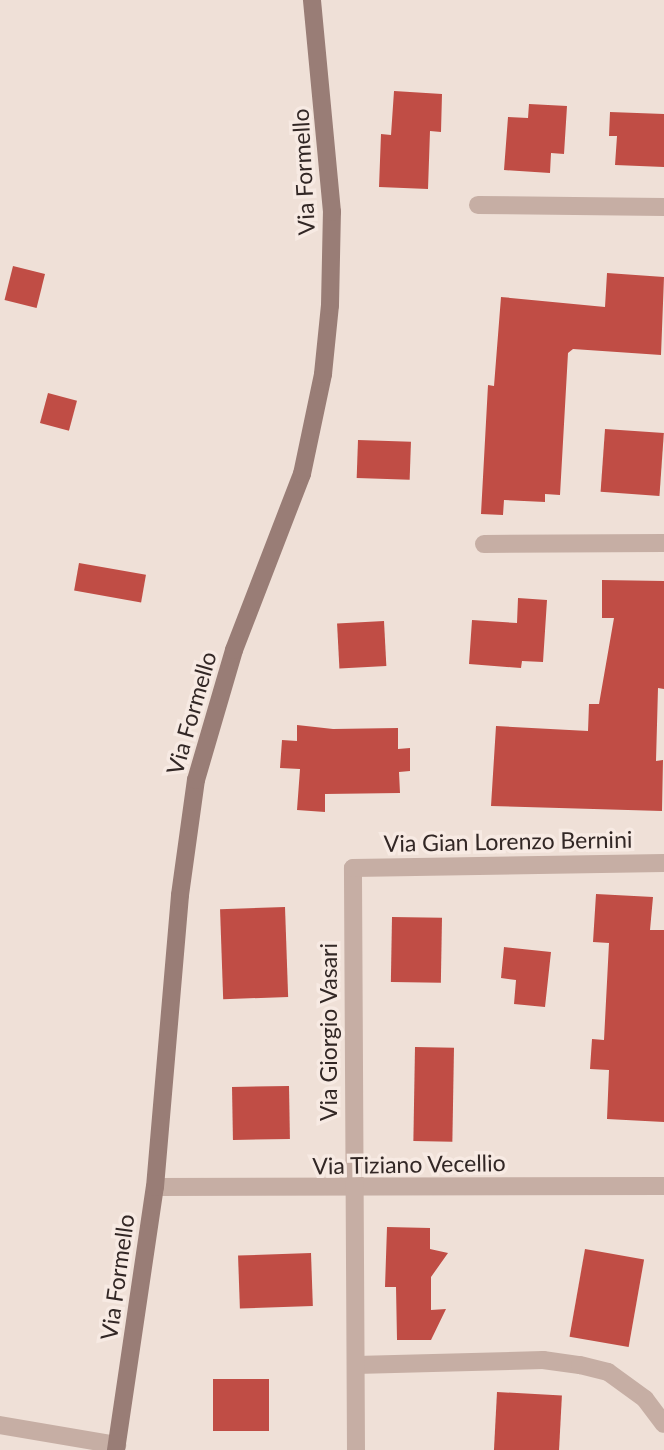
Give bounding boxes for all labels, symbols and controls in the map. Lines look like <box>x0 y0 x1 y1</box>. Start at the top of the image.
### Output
street label: Via Formello <box>286 108 320 236</box>
street label: Via Formello <box>160 648 222 778</box>
street label: Via Gian Lorenzo Bernini <box>383 825 633 857</box>
street label: Via Giorgio Vasari <box>314 943 342 1121</box>
street label: Via Tiziano Vecellio <box>311 1149 507 1179</box>
street label: Via Formello <box>95 1212 139 1342</box>

